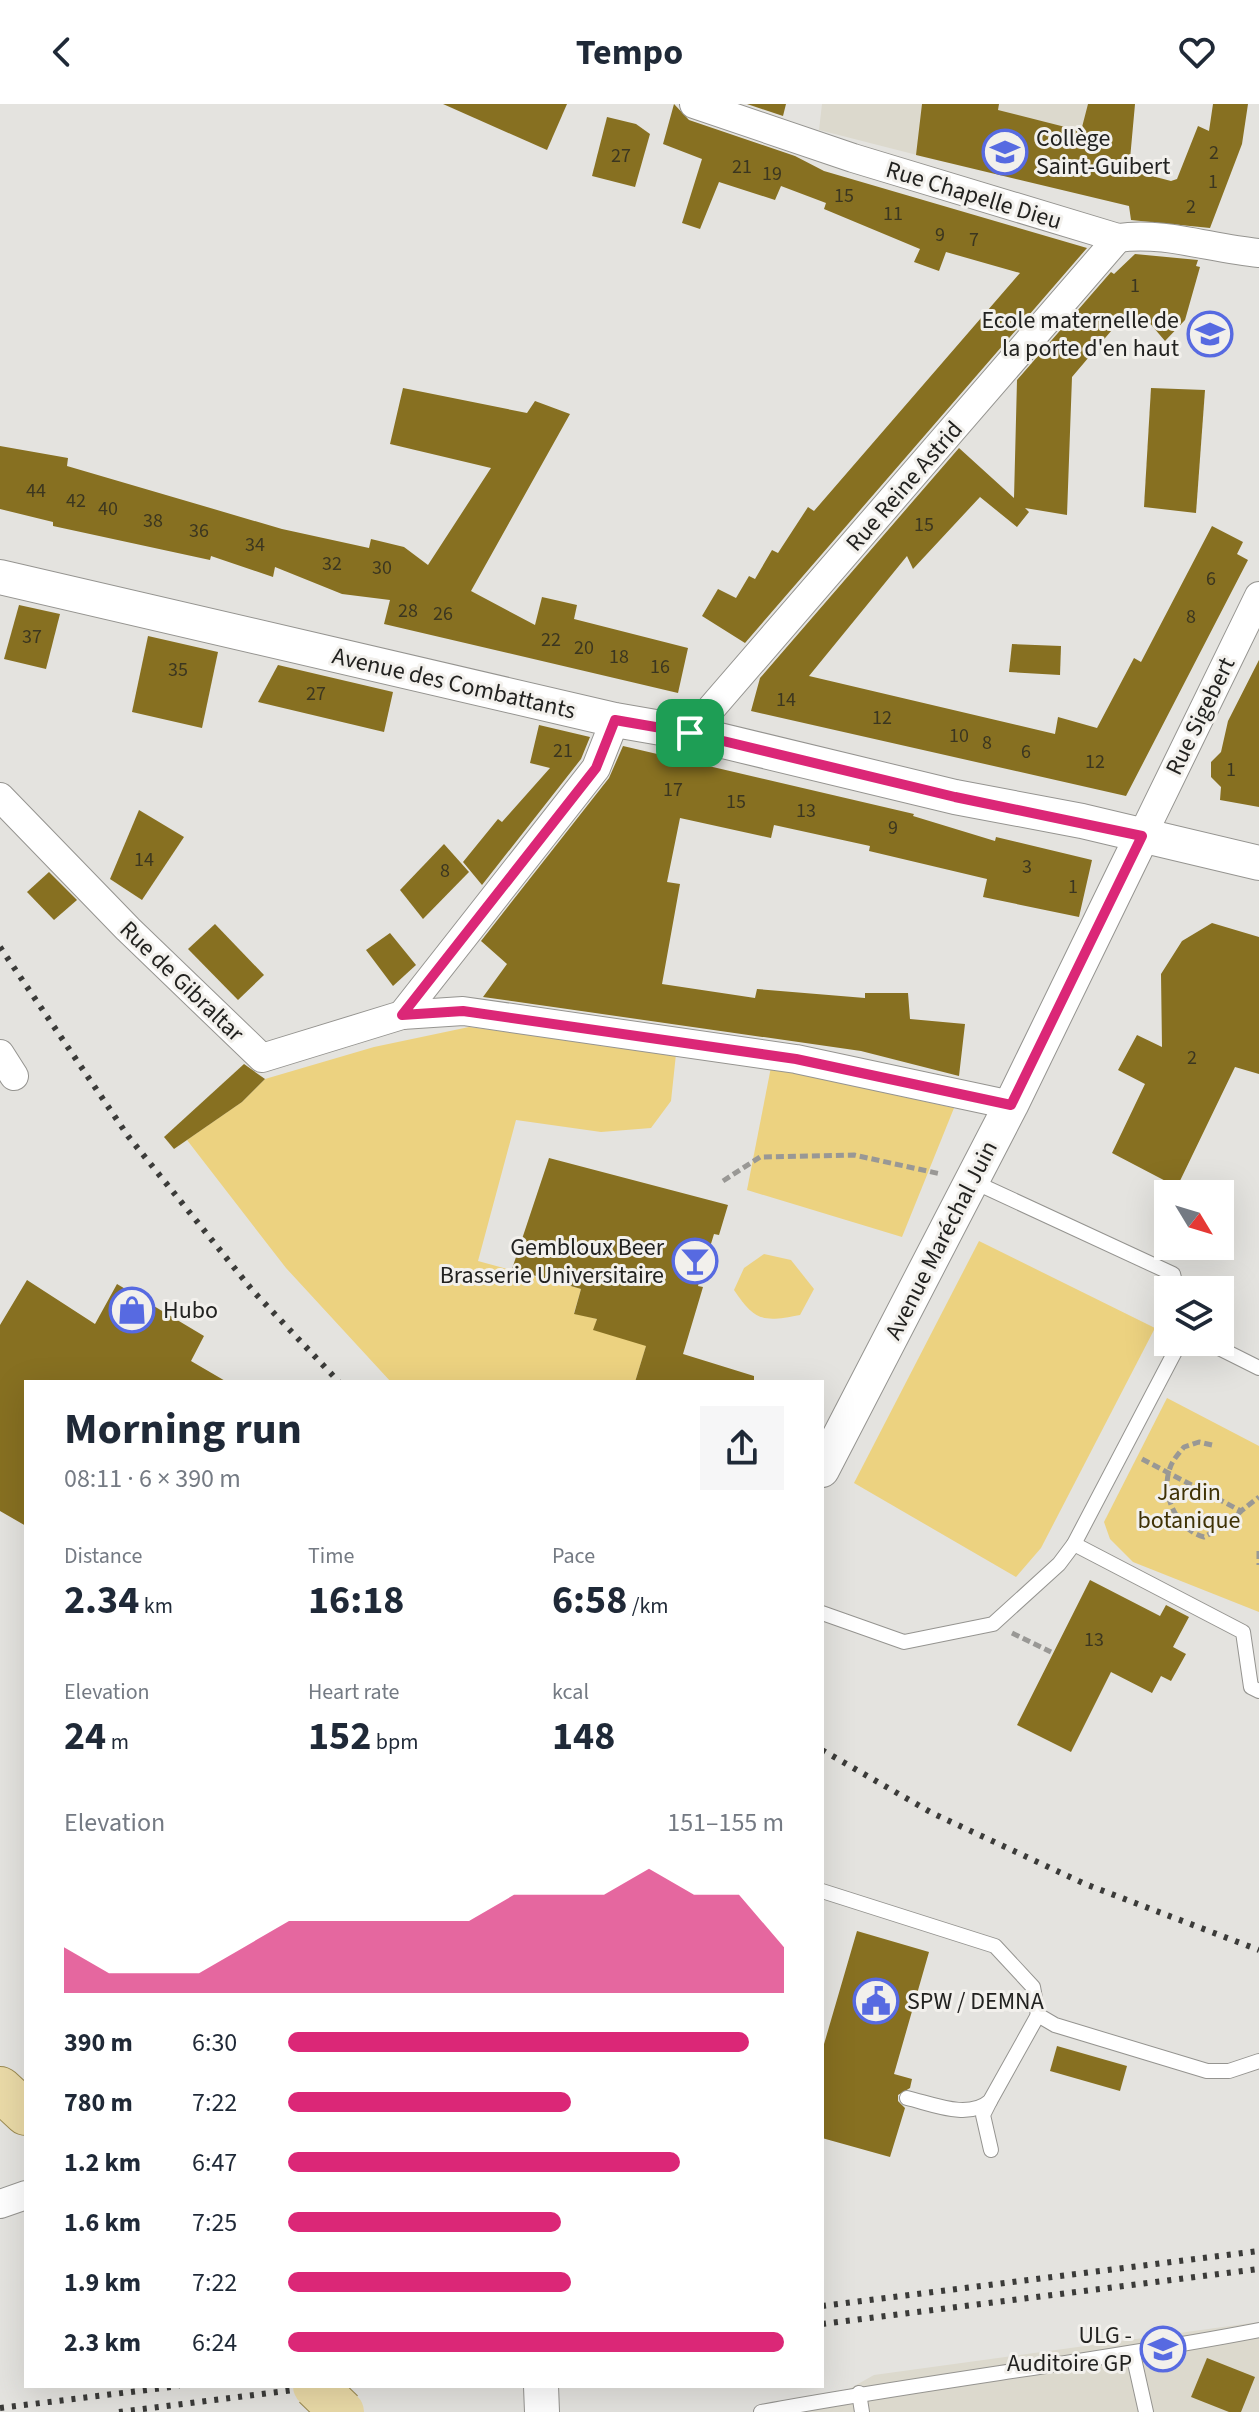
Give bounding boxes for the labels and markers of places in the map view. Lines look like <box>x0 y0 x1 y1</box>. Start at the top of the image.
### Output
place label: Collège Saint-Guibert <box>1036 121 1170 184</box>
school or university icon: Collège Saint-Guibert <box>981 128 1029 176</box>
place label: Ecole maternelle de la porte d'en haut <box>981 303 1179 366</box>
school or university icon: Ecole maternelle de la porte d'en haut <box>1186 310 1234 358</box>
pin <box>656 699 724 767</box>
place label: Gembloux Beer Brasserie Universitaire <box>440 1230 665 1293</box>
bar icon: Gembloux Beer Brasserie Universitaire <box>671 1237 719 1285</box>
shop icon: Hubo <box>108 1286 156 1334</box>
place label: Hubo <box>163 1293 218 1328</box>
public building icon: SPW / DEMNA <box>852 1977 900 2025</box>
place label: SPW / DEMNA <box>907 1984 1044 2019</box>
place label: ULG - Auditoire GP <box>1007 2318 1132 2381</box>
school or university icon: ULG - Auditoire GP <box>1139 2325 1187 2373</box>

